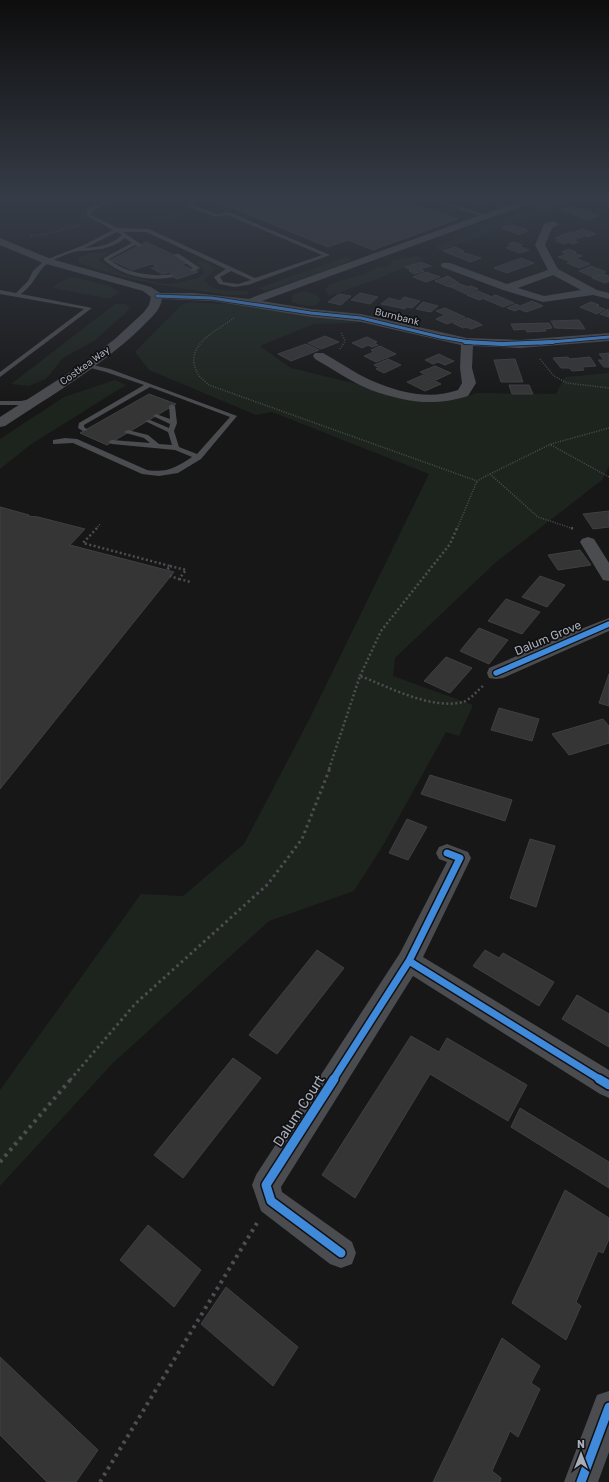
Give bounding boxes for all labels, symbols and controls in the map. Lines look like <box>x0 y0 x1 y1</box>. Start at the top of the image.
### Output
street label: Burnbank <box>374 306 421 328</box>
street label: Costkea Way <box>58 344 113 388</box>
street label: Dalum Grove <box>513 618 584 658</box>
street label: Dalum Court <box>270 1072 329 1150</box>
north arrow <box>561 1434 601 1474</box>
text: N <box>577 1438 585 1451</box>

